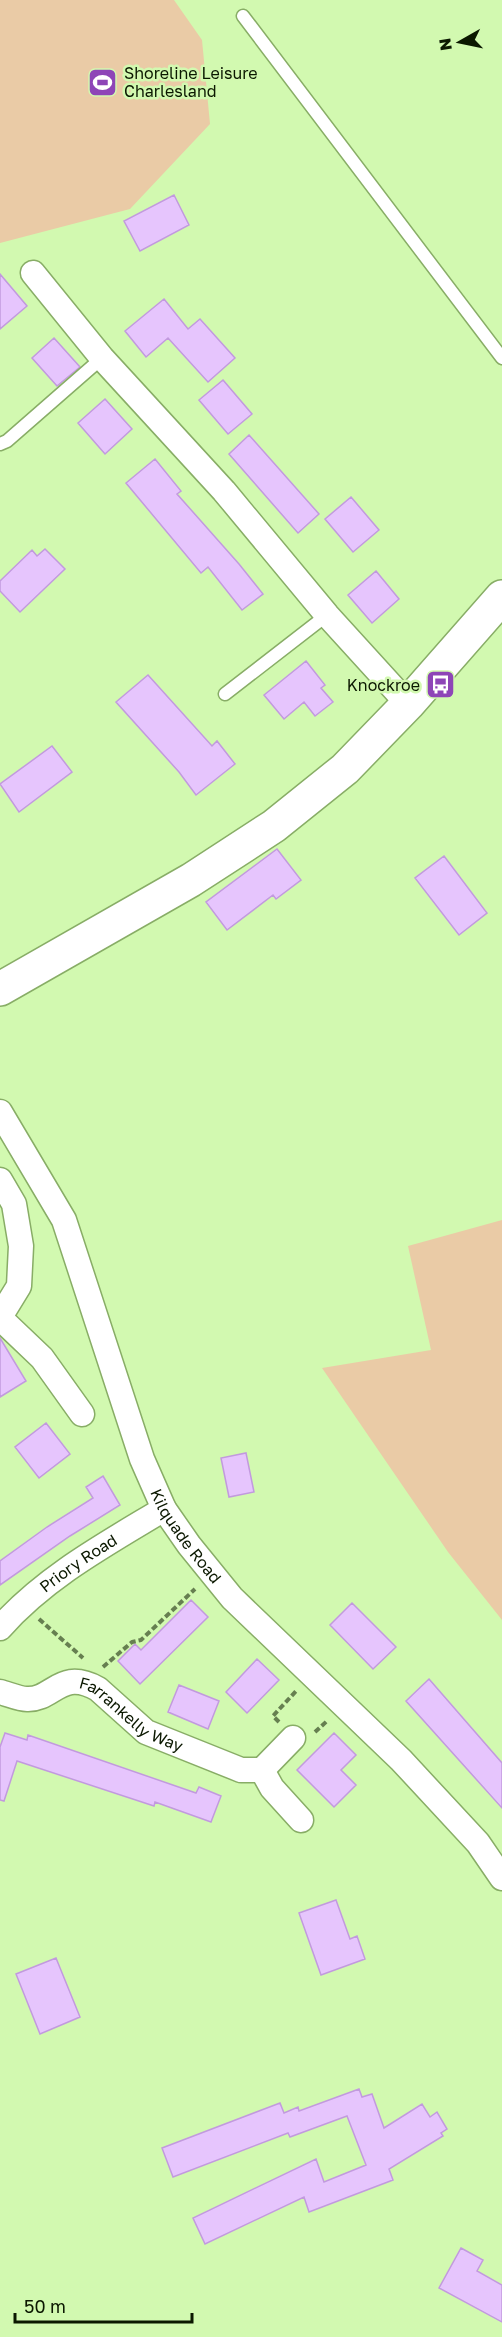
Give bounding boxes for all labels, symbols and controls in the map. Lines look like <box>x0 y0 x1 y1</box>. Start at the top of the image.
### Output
north arrow <box>430 12 490 72</box>
text: N <box>434 37 456 52</box>
place label: Shoreline Leisure Charlesland <box>124 63 258 101</box>
sports icon: Shoreline Leisure Charlesland <box>87 66 119 98</box>
bus stop icon: Knockroe <box>425 669 457 701</box>
place label: Knockroe <box>347 675 420 695</box>
street label: Kilquade Road <box>146 1486 226 1587</box>
street label: Priory Road <box>35 1530 121 1597</box>
street label: Farrankelly Way <box>77 1672 186 1756</box>
scale bar <box>15 2286 192 2324</box>
text: 50 m <box>24 2295 66 2317</box>

